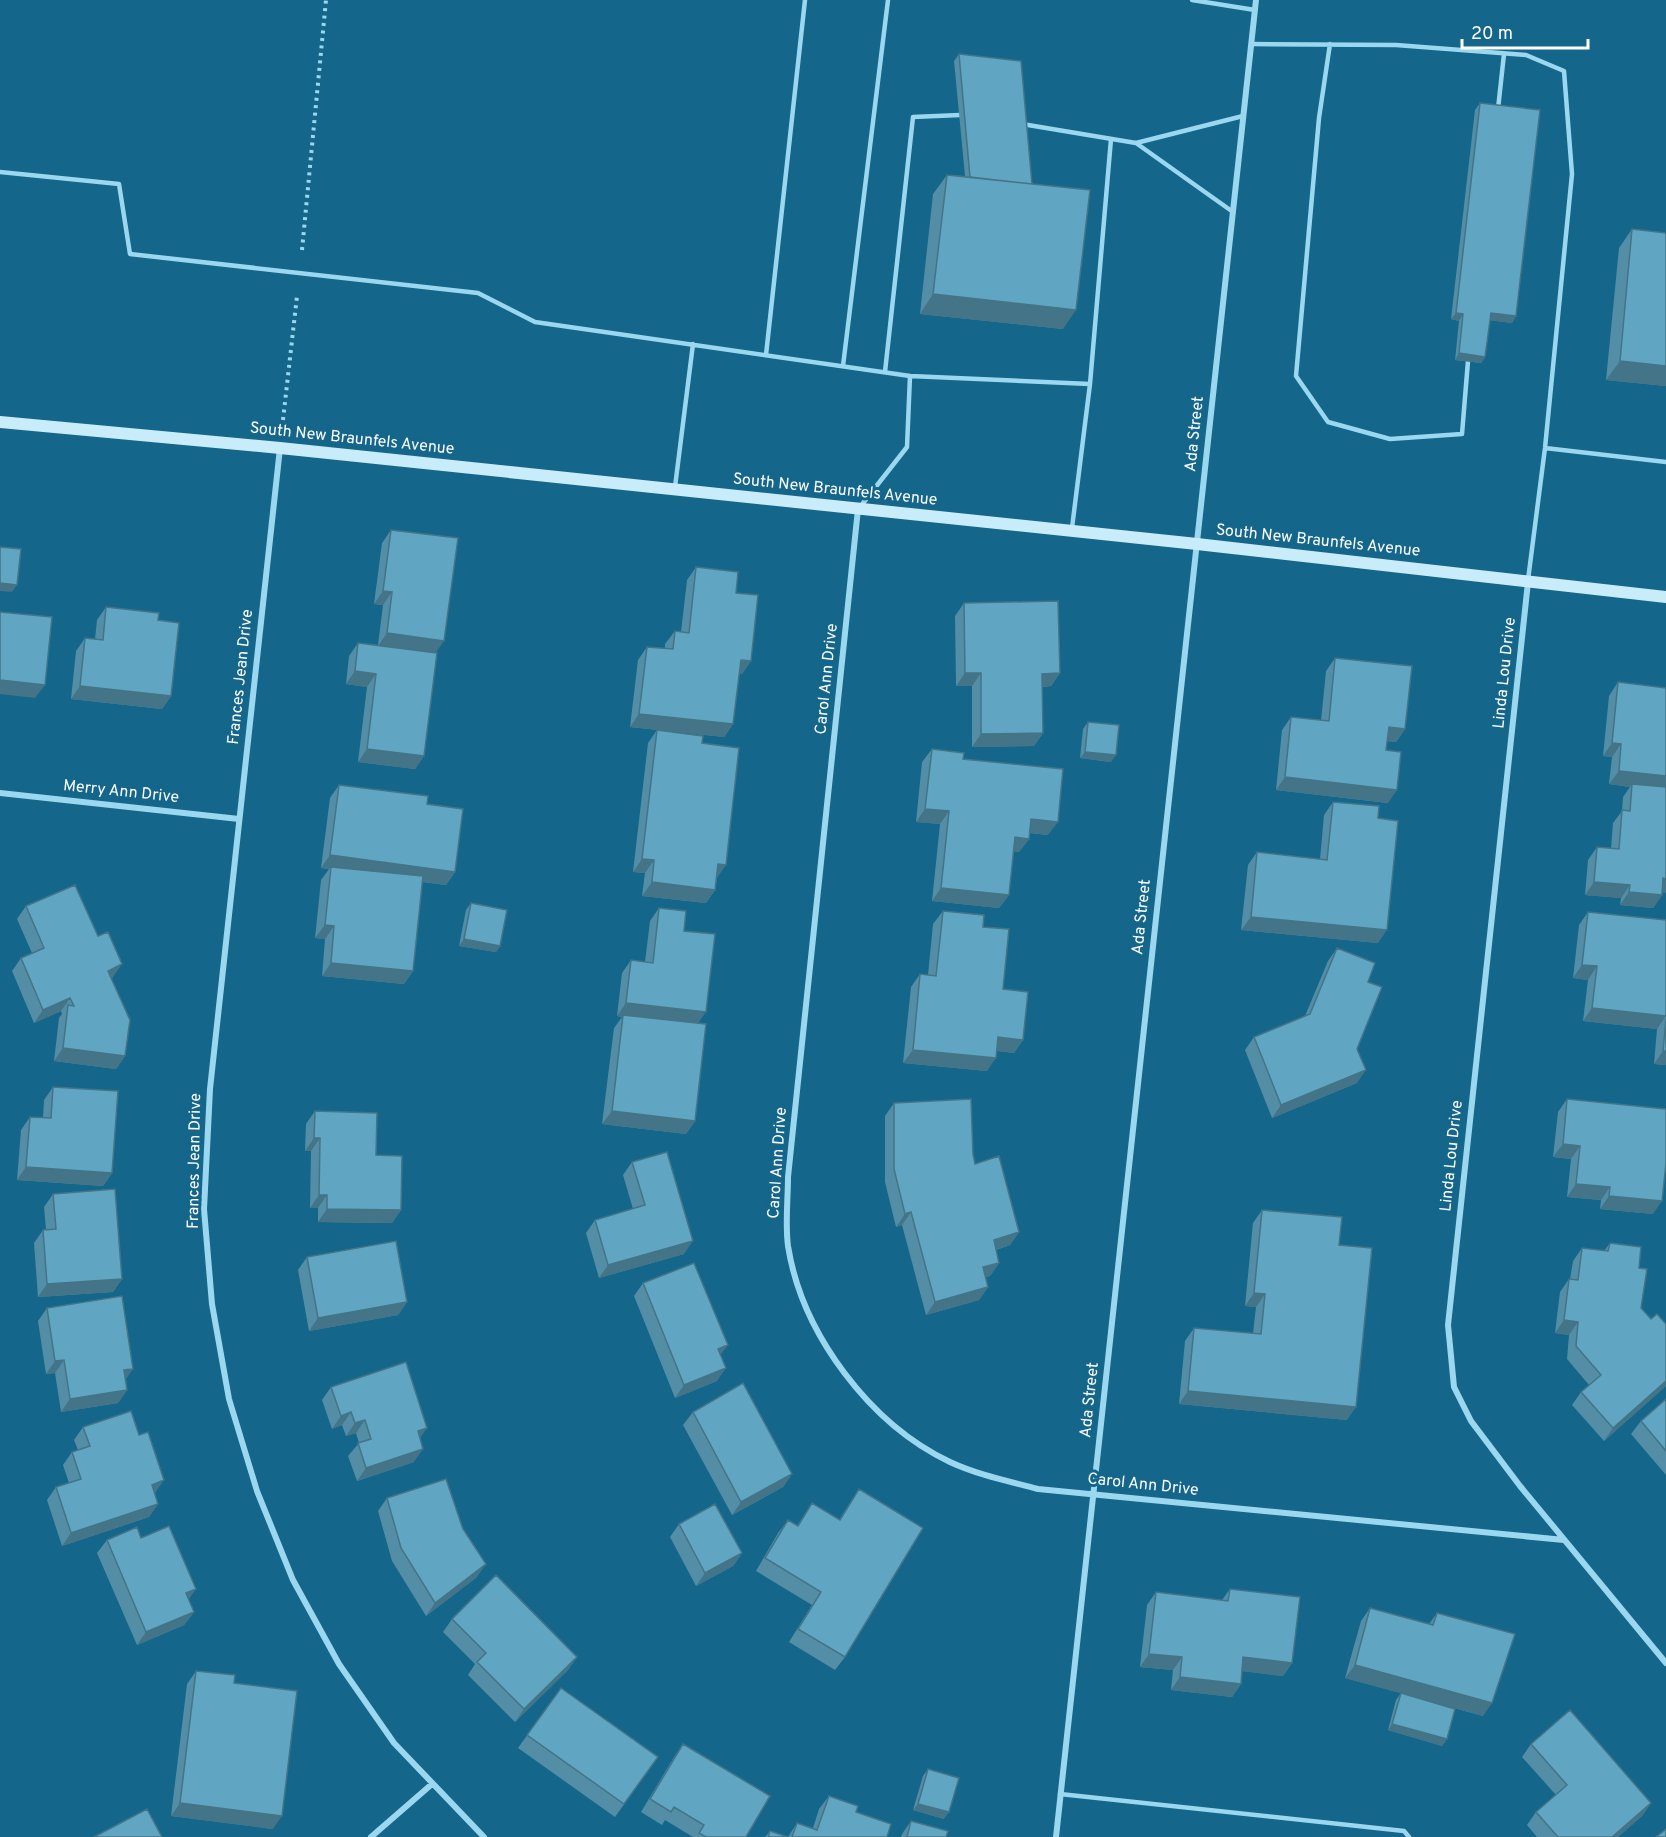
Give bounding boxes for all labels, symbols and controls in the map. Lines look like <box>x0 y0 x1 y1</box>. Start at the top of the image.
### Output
scale bar <box>1462 12 1588 50</box>
text: 20 m <box>1471 23 1513 46</box>
street label: Ada Street <box>1181 395 1209 473</box>
street label: South New Braunfels Avenue <box>249 418 455 460</box>
street label: South New Braunfels Avenue <box>732 469 938 511</box>
street label: South New Braunfels Avenue <box>1215 520 1421 562</box>
street label: Frances Jean Drive <box>224 608 258 746</box>
street label: Linda Lou Drive <box>1489 616 1521 730</box>
street label: Carol Ann Drive <box>811 622 843 736</box>
street label: Merry Ann Drive <box>62 776 180 808</box>
street label: Ada Street <box>1128 878 1156 956</box>
street label: Frances Jean Drive <box>184 1093 206 1229</box>
street label: Linda Lou Drive <box>1436 1099 1468 1213</box>
street label: Carol Ann Drive <box>764 1107 792 1219</box>
street label: Ada Street <box>1076 1361 1104 1439</box>
street label: Carol Ann Drive <box>1086 1469 1200 1501</box>

